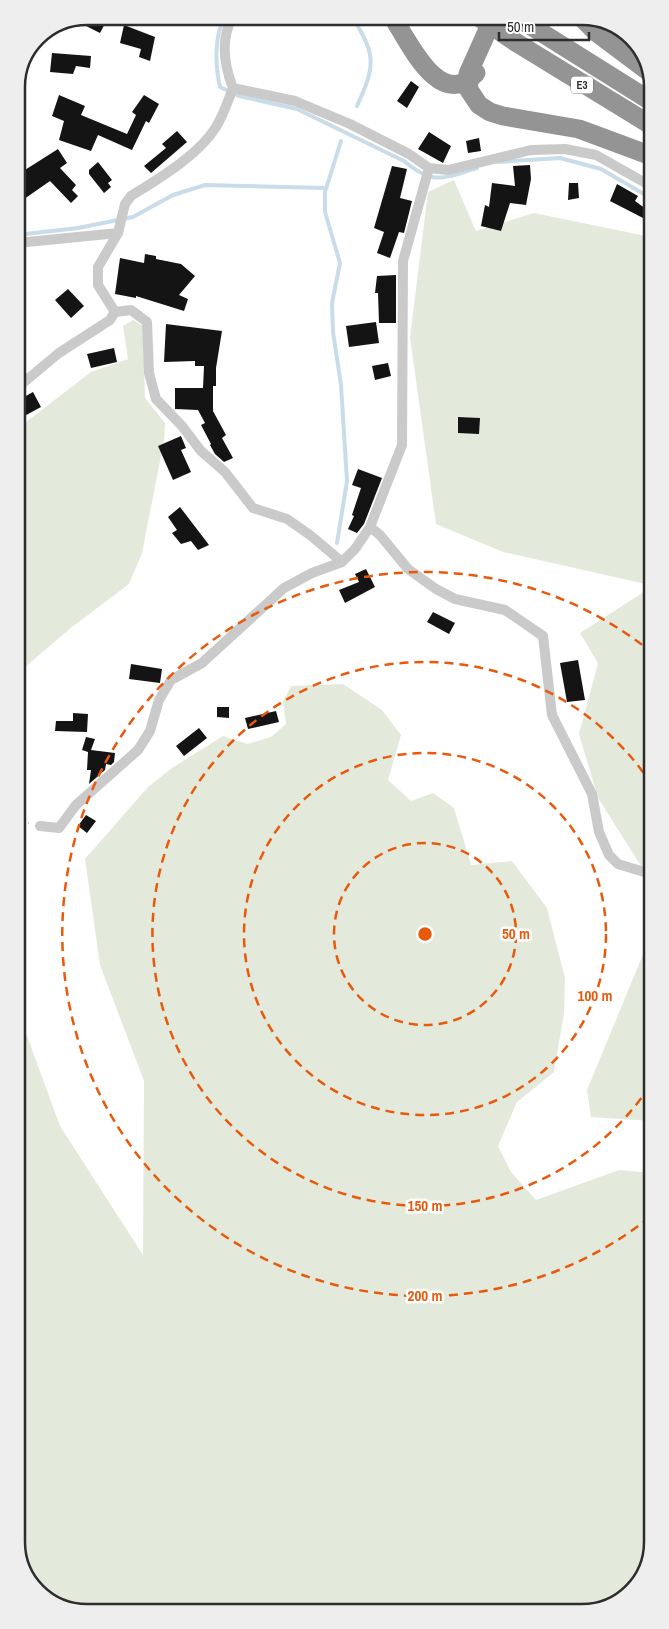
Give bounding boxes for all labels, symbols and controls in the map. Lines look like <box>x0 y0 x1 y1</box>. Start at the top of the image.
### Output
scale bar <box>499 10 589 42</box>
text: 50 m <box>507 16 534 37</box>
road number: E3 <box>571 76 593 94</box>
text: 50 m <box>502 923 530 944</box>
centre of rings <box>416 925 434 943</box>
text: 100 m <box>578 985 612 1006</box>
text: 150 m <box>408 1195 442 1216</box>
text: 200 m <box>408 1285 442 1306</box>

